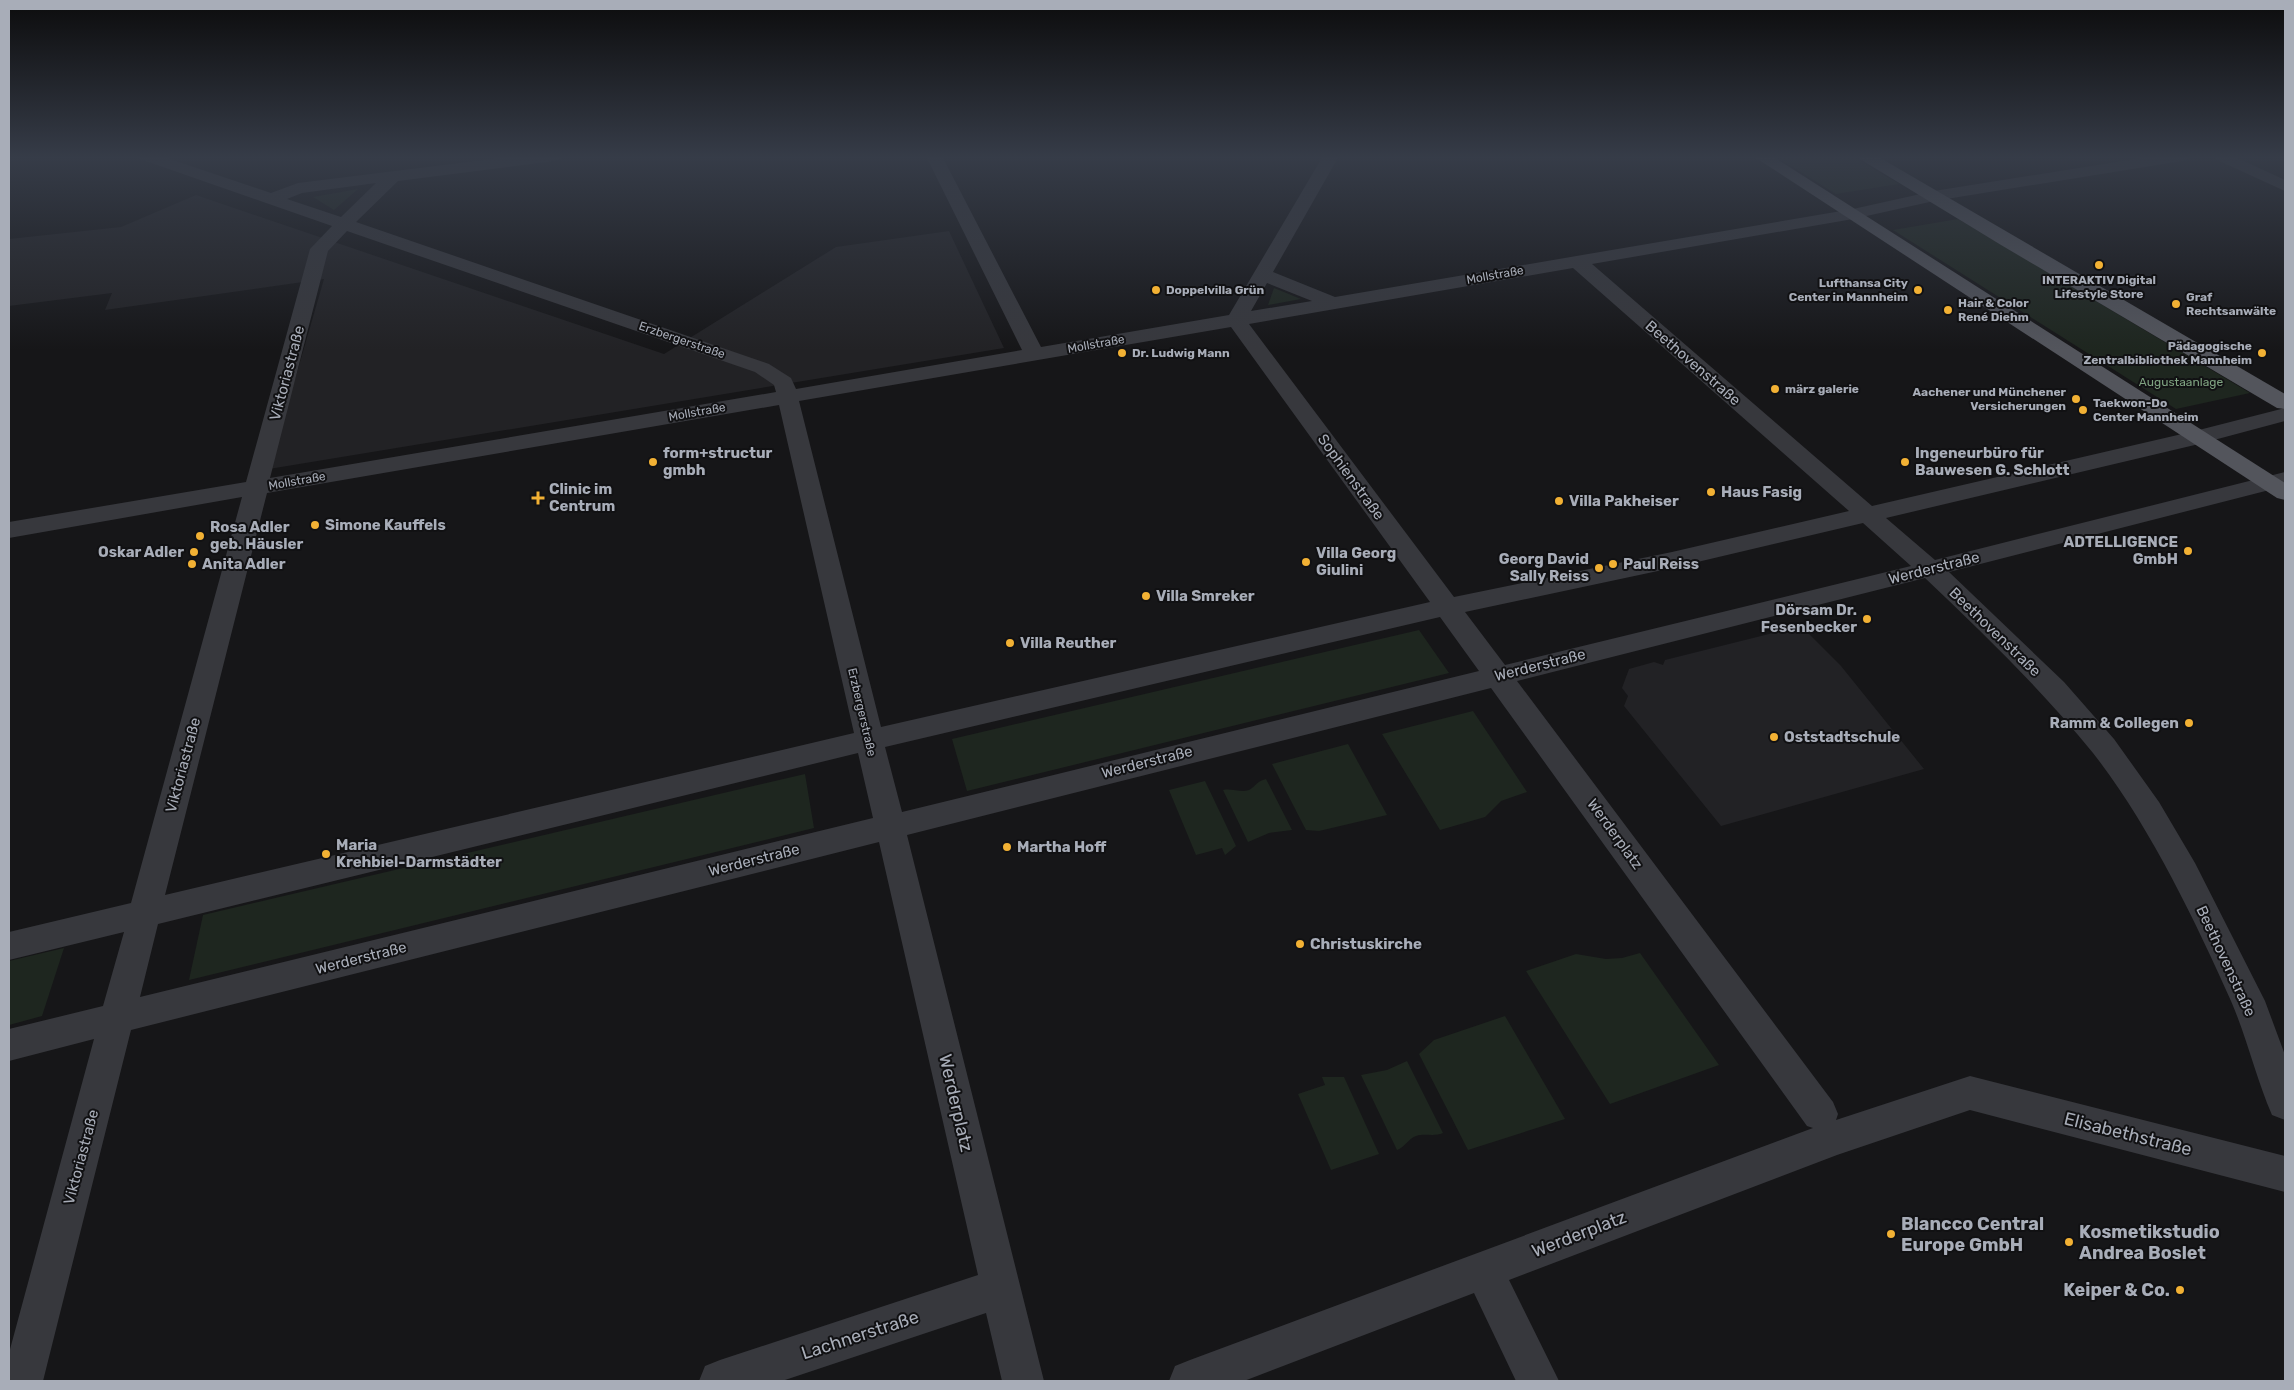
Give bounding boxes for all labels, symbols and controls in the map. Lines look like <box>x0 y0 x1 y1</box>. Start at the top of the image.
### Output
marker: INTERAKTIV Digital Lifestyle Store <box>2093 259 2105 271</box>
street label: Mollstraße <box>1465 263 1525 287</box>
place label: INTERAKTIV Digital Lifestyle Store <box>2042 273 2156 301</box>
place label: Lufthansa City Center in Mannheim <box>1789 276 1908 304</box>
place label: Doppelvilla Grün <box>1166 283 1264 297</box>
marker: Doppelvilla Grün <box>1150 284 1162 296</box>
marker: Lufthansa City Center in Mannheim <box>1912 284 1924 296</box>
place label: Graf Rechtsanwälte <box>2186 290 2276 318</box>
place label: Hair & Color René Diehm <box>1958 296 2029 324</box>
marker: Graf Rechtsanwälte <box>2170 298 2182 310</box>
marker: Hair & Color René Diehm <box>1942 304 1954 316</box>
street label: Beethovenstraße <box>1642 317 1744 409</box>
street label: Erzbergerstraße <box>637 319 727 361</box>
street label: Viktoriastraße <box>266 323 308 423</box>
street label: Mollstraße <box>1066 332 1126 356</box>
place label: Pädagogische Zentralbibliothek Mannheim <box>2083 339 2252 367</box>
place label: Dr. Ludwig Mann <box>1132 346 1230 360</box>
marker: Dr. Ludwig Mann <box>1116 347 1128 359</box>
marker: Pädagogische Zentralbibliothek Mannheim <box>2256 347 2268 359</box>
park label: Augustaanlage <box>2139 375 2223 389</box>
place label: märz galerie <box>1785 382 1859 396</box>
marker: märz galerie <box>1769 383 1781 395</box>
place label: Aachener und Münchener Versicherungen <box>1913 385 2067 413</box>
marker: Aachener und Münchener Versicherungen <box>2070 393 2082 405</box>
place label: Taekwon-Do Center Mannheim <box>2093 396 2199 424</box>
street label: Mollstraße <box>667 400 727 424</box>
marker: Taekwon-Do Center Mannheim <box>2077 404 2089 416</box>
street label: Sophienstraße <box>1314 431 1388 523</box>
place label: form+structur gmbh <box>663 444 773 479</box>
place label: Ingeneurbüro für Bauwesen G. Schlott <box>1915 444 2069 479</box>
marker: form+structur gmbh <box>647 456 659 468</box>
marker: Ingeneurbüro für Bauwesen G. Schlott <box>1899 456 1911 468</box>
street label: Mollstraße <box>267 469 327 493</box>
place label: Clinic im Centrum <box>549 480 615 515</box>
place label: Haus Fasig <box>1721 483 1802 501</box>
marker: Haus Fasig <box>1705 486 1717 498</box>
marker: Clinic im Centrum <box>531 491 545 505</box>
place label: Villa Pakheiser <box>1569 492 1679 510</box>
marker: Villa Pakheiser <box>1553 495 1565 507</box>
place label: Simone Kauffels <box>325 516 446 534</box>
place label: Rosa Adler geb. Häusler <box>210 518 303 553</box>
marker: Simone Kauffels <box>309 519 321 531</box>
marker: Rosa Adler geb. Häusler <box>194 530 206 542</box>
place label: ADTELLIGENCE GmbH <box>2064 533 2178 568</box>
place label: Oskar Adler <box>98 543 184 561</box>
place label: Villa Georg Giulini <box>1316 544 1396 579</box>
marker: ADTELLIGENCE GmbH <box>2182 545 2194 557</box>
marker: Oskar Adler <box>188 546 200 558</box>
street label: Werderstraße <box>1887 548 1981 588</box>
place label: Georg David Sally Reiss <box>1499 550 1589 585</box>
place label: Anita Adler <box>202 555 286 573</box>
place label: Paul Reiss <box>1623 555 1699 573</box>
marker: Villa Georg Giulini <box>1300 556 1312 568</box>
marker: Anita Adler <box>186 558 198 570</box>
marker: Paul Reiss <box>1607 558 1619 570</box>
marker: Georg David Sally Reiss <box>1593 562 1605 574</box>
street label: Beethovenstraße <box>1946 584 2044 680</box>
place label: Villa Smreker <box>1156 587 1255 605</box>
marker: Villa Smreker <box>1140 590 1152 602</box>
place label: Dörsam Dr. Fesenbecker <box>1761 601 1857 636</box>
marker: Dörsam Dr. Fesenbecker <box>1861 613 1873 625</box>
place label: Villa Reuther <box>1020 634 1117 652</box>
marker: Villa Reuther <box>1004 637 1016 649</box>
street label: Werderstraße <box>1493 645 1587 685</box>
street label: Erzbergerstraße <box>845 666 879 758</box>
place label: Ramm & Collegen <box>2050 714 2179 732</box>
street label: Viktoriastraße <box>162 715 204 815</box>
marker: Ramm & Collegen <box>2183 717 2195 729</box>
place label: Oststadtschule <box>1784 728 1900 746</box>
marker: Oststadtschule <box>1768 731 1780 743</box>
street label: Werderstraße <box>1100 742 1194 782</box>
street label: Werderplatz <box>1583 795 1647 873</box>
place label: Maria Krehbiel-Darmstädter <box>336 836 502 871</box>
place label: Martha Hoff <box>1017 838 1107 856</box>
street label: Werderstraße <box>707 840 801 880</box>
marker: Martha Hoff <box>1001 841 1013 853</box>
marker: Maria Krehbiel-Darmstädter <box>320 848 332 860</box>
street label: Beethovenstraße <box>2192 903 2260 1019</box>
place label: Christuskirche <box>1310 935 1422 953</box>
street label: Werderstraße <box>314 938 408 978</box>
marker: Christuskirche <box>1294 938 1306 950</box>
street label: Werderplatz <box>934 1052 978 1154</box>
street label: Viktoriastraße <box>60 1107 102 1207</box>
street label: Elisabethstraße <box>2062 1107 2194 1161</box>
street label: Werderplatz <box>1529 1206 1629 1262</box>
place label: Blancco Central Europe GmbH <box>1901 1213 2044 1256</box>
place label: Kosmetikstudio Andrea Boslet <box>2079 1221 2220 1264</box>
marker: Blancco Central Europe GmbH <box>1885 1228 1897 1240</box>
marker: Kosmetikstudio Andrea Boslet <box>2063 1236 2075 1248</box>
place label: Keiper & Co. <box>2063 1279 2170 1301</box>
marker: Keiper & Co. <box>2174 1284 2186 1296</box>
street label: Lachnerstraße <box>798 1306 922 1364</box>

